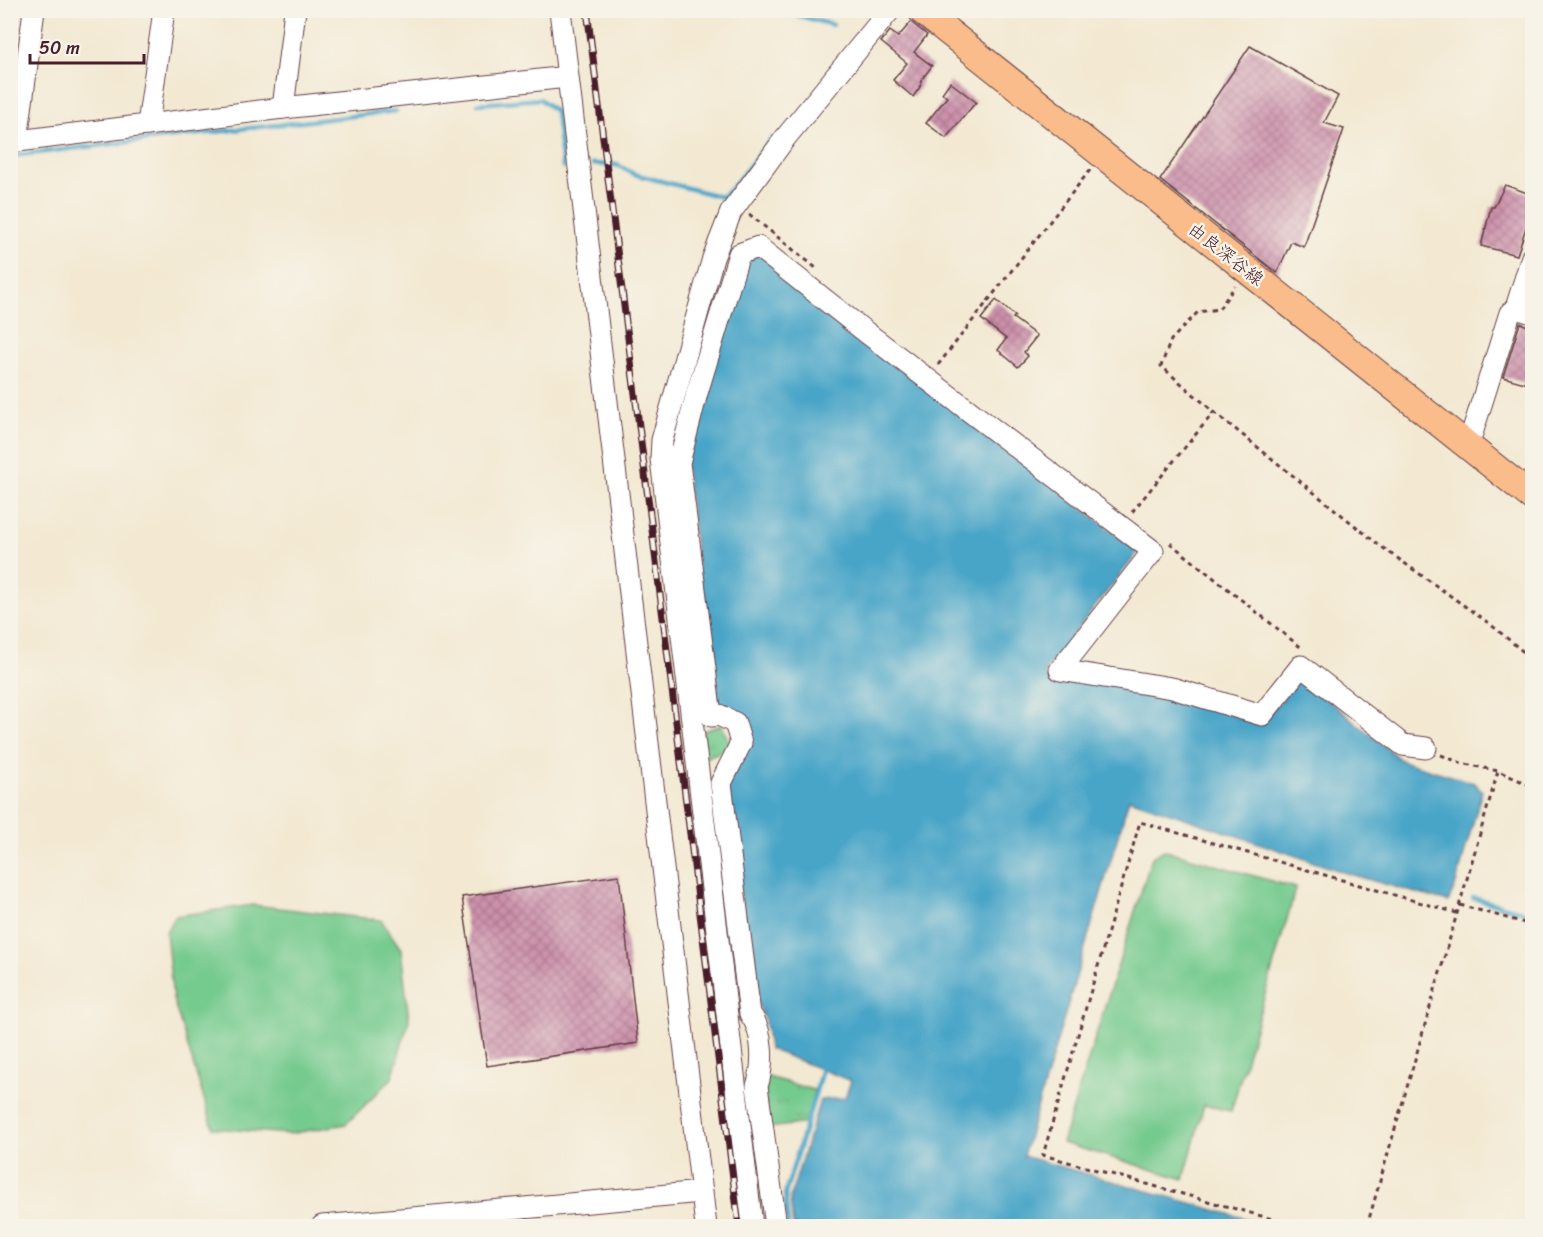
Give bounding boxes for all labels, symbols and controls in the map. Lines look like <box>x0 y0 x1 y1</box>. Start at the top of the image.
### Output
scale bar <box>30 27 144 65</box>
text: 50 m <box>39 32 80 64</box>
street label: 由良深谷線 <box>1181 214 1271 294</box>

